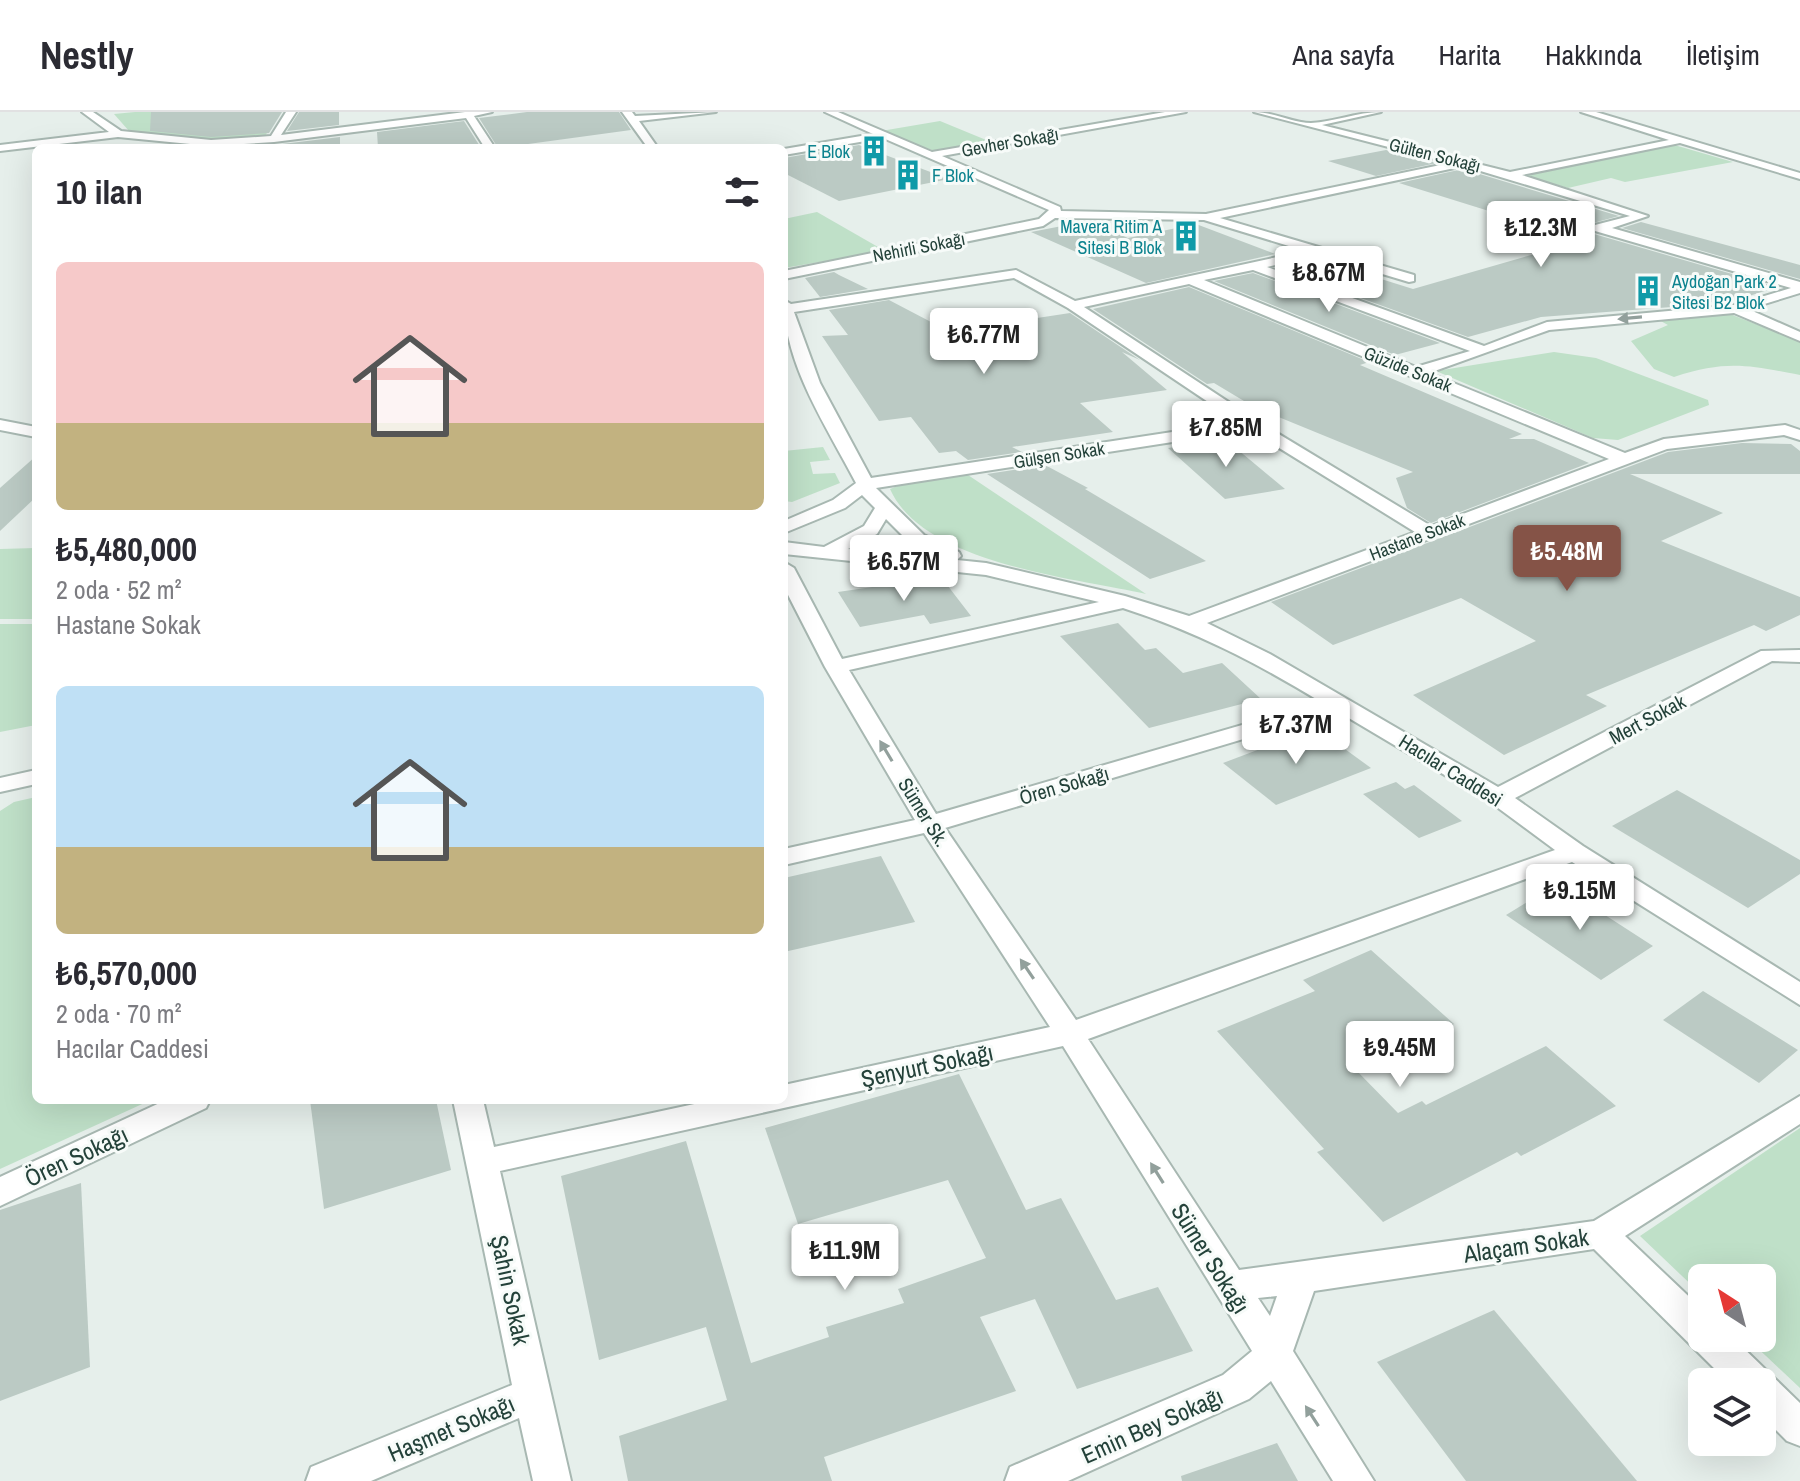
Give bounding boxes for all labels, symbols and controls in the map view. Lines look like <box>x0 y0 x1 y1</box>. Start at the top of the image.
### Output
text: Nestly <box>40 30 134 81</box>
text: Ana sayfa <box>1292 36 1394 74</box>
text: Harita <box>1438 36 1501 74</box>
text: Hakkında <box>1545 36 1642 74</box>
text: İletişim <box>1686 36 1760 74</box>
street label: Gevher Sokağı <box>959 121 1061 163</box>
street label: Gülten Sokağı <box>1387 132 1483 178</box>
building icon: E Blok <box>857 134 891 168</box>
place label: E Blok <box>807 139 851 164</box>
building icon: F Blok <box>891 158 925 192</box>
place label: F Blok <box>932 163 974 188</box>
text: 10 ilan <box>56 169 143 215</box>
icon: filters <box>720 170 764 214</box>
pin: ₺12.3M <box>1476 201 1606 269</box>
text: ₺12.3M <box>1505 209 1577 244</box>
place label: Mavera Ritim A Sitesi B Blok <box>1060 214 1163 260</box>
building icon: Mavera Ritim A Sitesi B Blok <box>1169 219 1203 253</box>
street label: Nehirli Sokağı <box>871 226 967 268</box>
pin: ₺8.67M <box>1264 246 1394 314</box>
text: ₺8.67M <box>1293 254 1365 289</box>
place label: Aydoğan Park 2 Sitesi B2 Blok <box>1671 269 1777 315</box>
building icon: Aydoğan Park 2 Sitesi B2 Blok <box>1631 274 1665 308</box>
pin: ₺6.77M <box>919 308 1049 376</box>
one-way arrow <box>1617 312 1642 325</box>
icon: home <box>338 314 482 458</box>
text: ₺6.77M <box>948 316 1020 351</box>
street label: Güzide Sokak <box>1360 340 1456 398</box>
pin: ₺7.85M <box>1161 401 1291 469</box>
text: ₺7.85M <box>1190 409 1262 444</box>
street label: Gülşen Sokak <box>1012 435 1107 475</box>
street label: Hastane Sokak <box>1366 507 1469 567</box>
pin: ₺5.48M <box>1502 525 1632 593</box>
text: ₺5,480,000 <box>56 526 197 572</box>
text: ₺5.48M <box>1531 533 1603 568</box>
pin: ₺6.57M <box>839 535 969 603</box>
text: ₺6.57M <box>868 543 940 578</box>
text: 2 oda · 52 m² <box>56 572 182 607</box>
text: Hastane Sokak <box>56 607 201 642</box>
street label: Mert Sokak <box>1604 687 1691 750</box>
pin: ₺7.37M <box>1231 698 1361 766</box>
text: ₺7.37M <box>1260 706 1332 741</box>
street label: Hacılar Caddesi <box>1394 727 1508 813</box>
icon: home <box>338 738 482 882</box>
one-way arrow <box>879 740 893 762</box>
street label: Ören Sokağı <box>1016 759 1112 811</box>
street label: Sümer Sk. <box>892 772 956 852</box>
pin: ₺9.15M <box>1515 864 1645 932</box>
text: ₺9.15M <box>1544 872 1616 907</box>
text: ₺6,570,000 <box>56 950 197 996</box>
one-way arrow <box>1020 959 1035 980</box>
text: 2 oda · 70 m² <box>56 996 182 1031</box>
pin: ₺9.45M <box>1335 1021 1465 1089</box>
text: ₺9.45M <box>1364 1029 1436 1064</box>
text: Hacılar Caddesi <box>56 1031 209 1066</box>
street label: Şenyurt Sokağı <box>858 1035 996 1095</box>
street label: Ören Sokağı <box>19 1118 133 1194</box>
one-way arrow <box>1150 1162 1165 1183</box>
street label: Sümer Sokağı <box>1164 1197 1258 1319</box>
street label: Alaçam Sokak <box>1460 1220 1591 1270</box>
pin: ₺11.9M <box>780 1224 910 1292</box>
street label: Şahin Sokak <box>484 1232 538 1348</box>
text: ₺11.9M <box>809 1232 881 1267</box>
north arrow <box>1688 1264 1776 1352</box>
map controls <box>1688 1264 1776 1456</box>
button: layers <box>1688 1368 1776 1456</box>
street label: Emin Bey Sokağı <box>1076 1379 1228 1471</box>
street label: Haşmet Sokağı <box>383 1387 519 1469</box>
one-way arrow <box>1305 1405 1320 1426</box>

